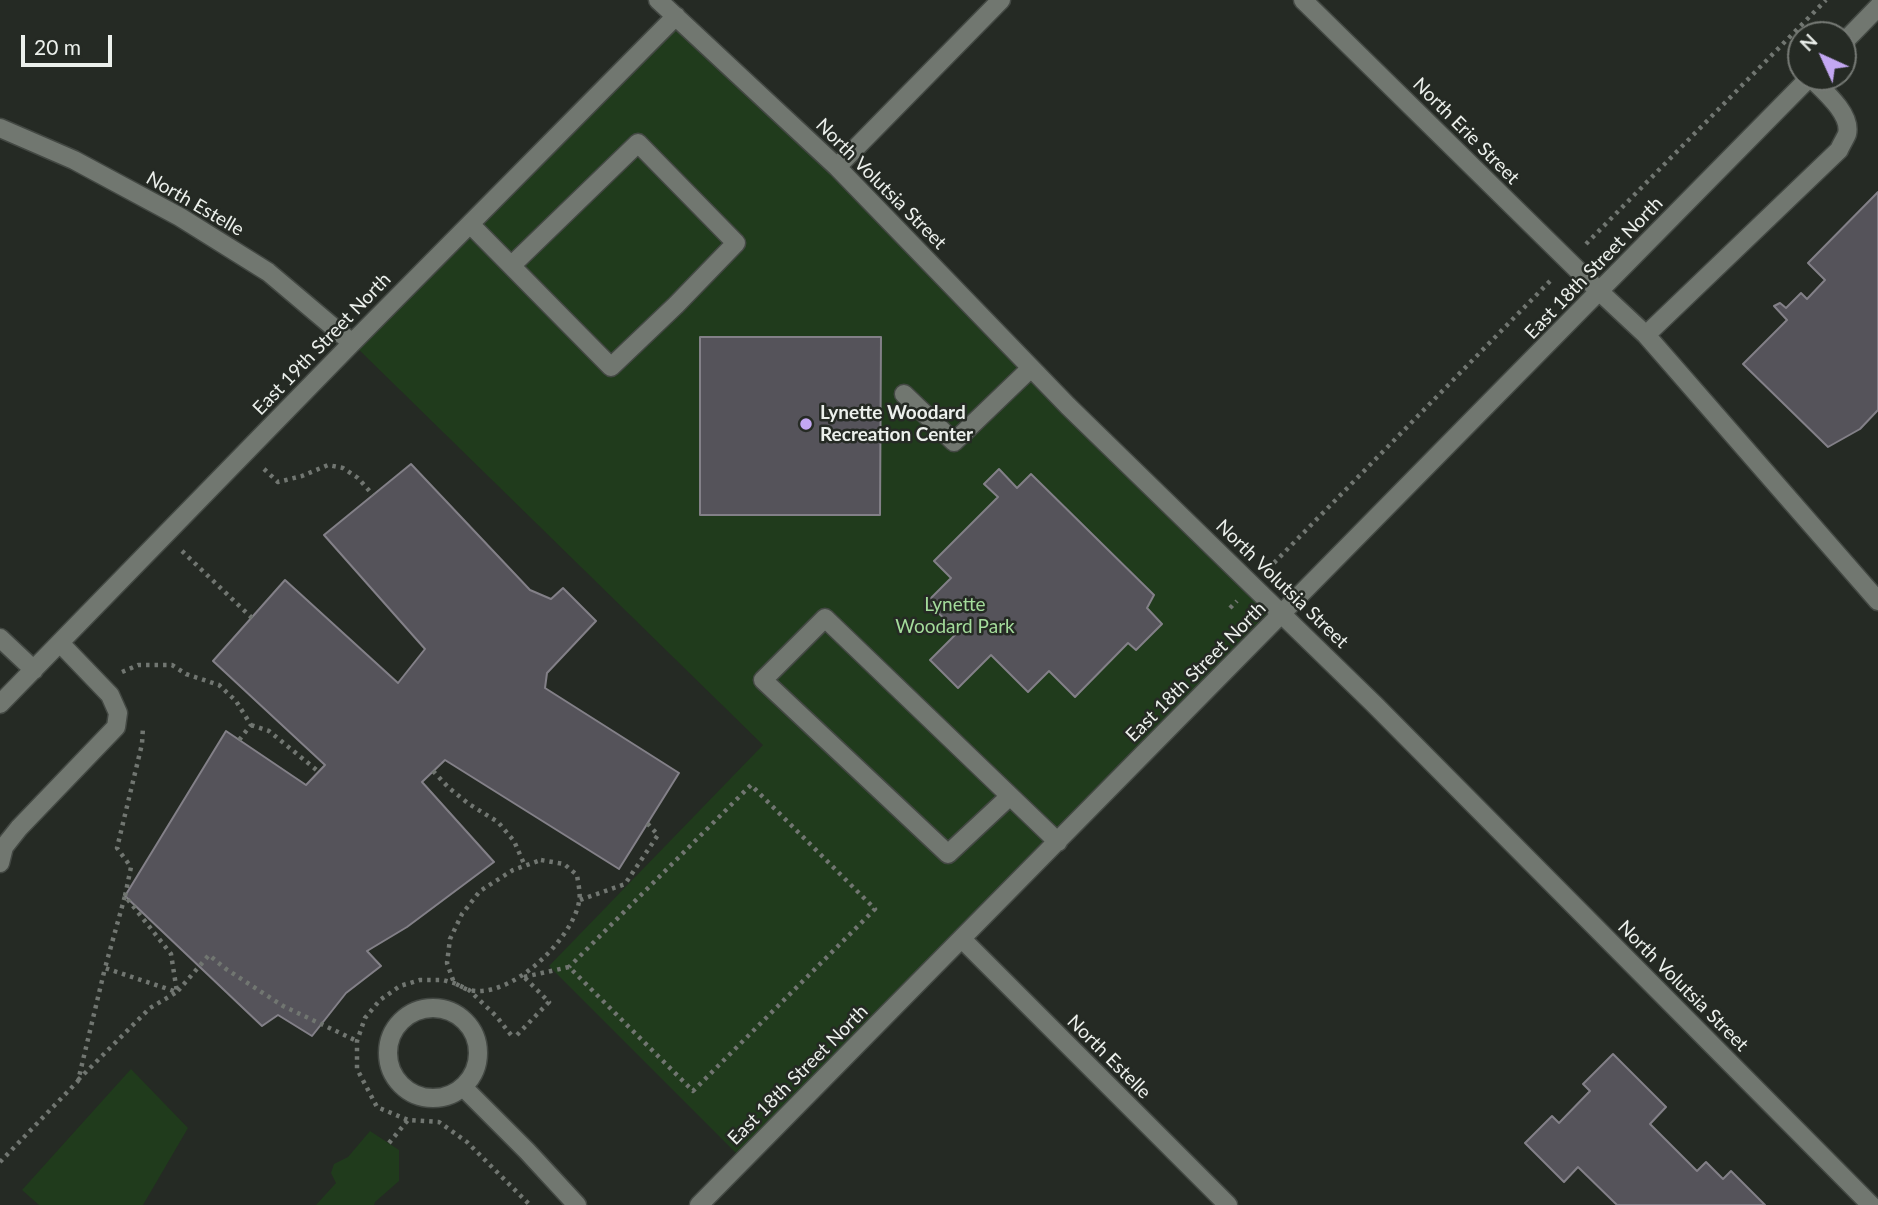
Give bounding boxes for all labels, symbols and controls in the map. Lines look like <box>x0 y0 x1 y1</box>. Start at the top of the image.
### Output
scale bar <box>24 21 116 65</box>
north arrow <box>1787 21 1857 91</box>
text: N <box>1795 29 1822 56</box>
text: 20 m <box>34 34 81 59</box>
street label: North Erie Street <box>1408 73 1524 189</box>
street label: North Volutsia Street <box>811 114 951 254</box>
street label: North Estelle <box>142 167 248 241</box>
street label: East 18th Street North <box>1520 192 1668 344</box>
street label: East 19th Street North <box>248 268 396 420</box>
place label: Lynette Woodard Recreation Center <box>820 402 973 446</box>
marker: Lynette Woodard Recreation Center <box>798 416 814 432</box>
street label: North Volutsia Street <box>1211 515 1353 653</box>
park label: Lynette Woodard Park <box>895 594 1015 638</box>
street label: East 18th Street North <box>1121 597 1271 747</box>
street label: North Volutsia Street <box>1613 916 1753 1056</box>
street label: East 18th Street North <box>723 1000 873 1150</box>
street label: North Estelle <box>1062 1010 1156 1104</box>

